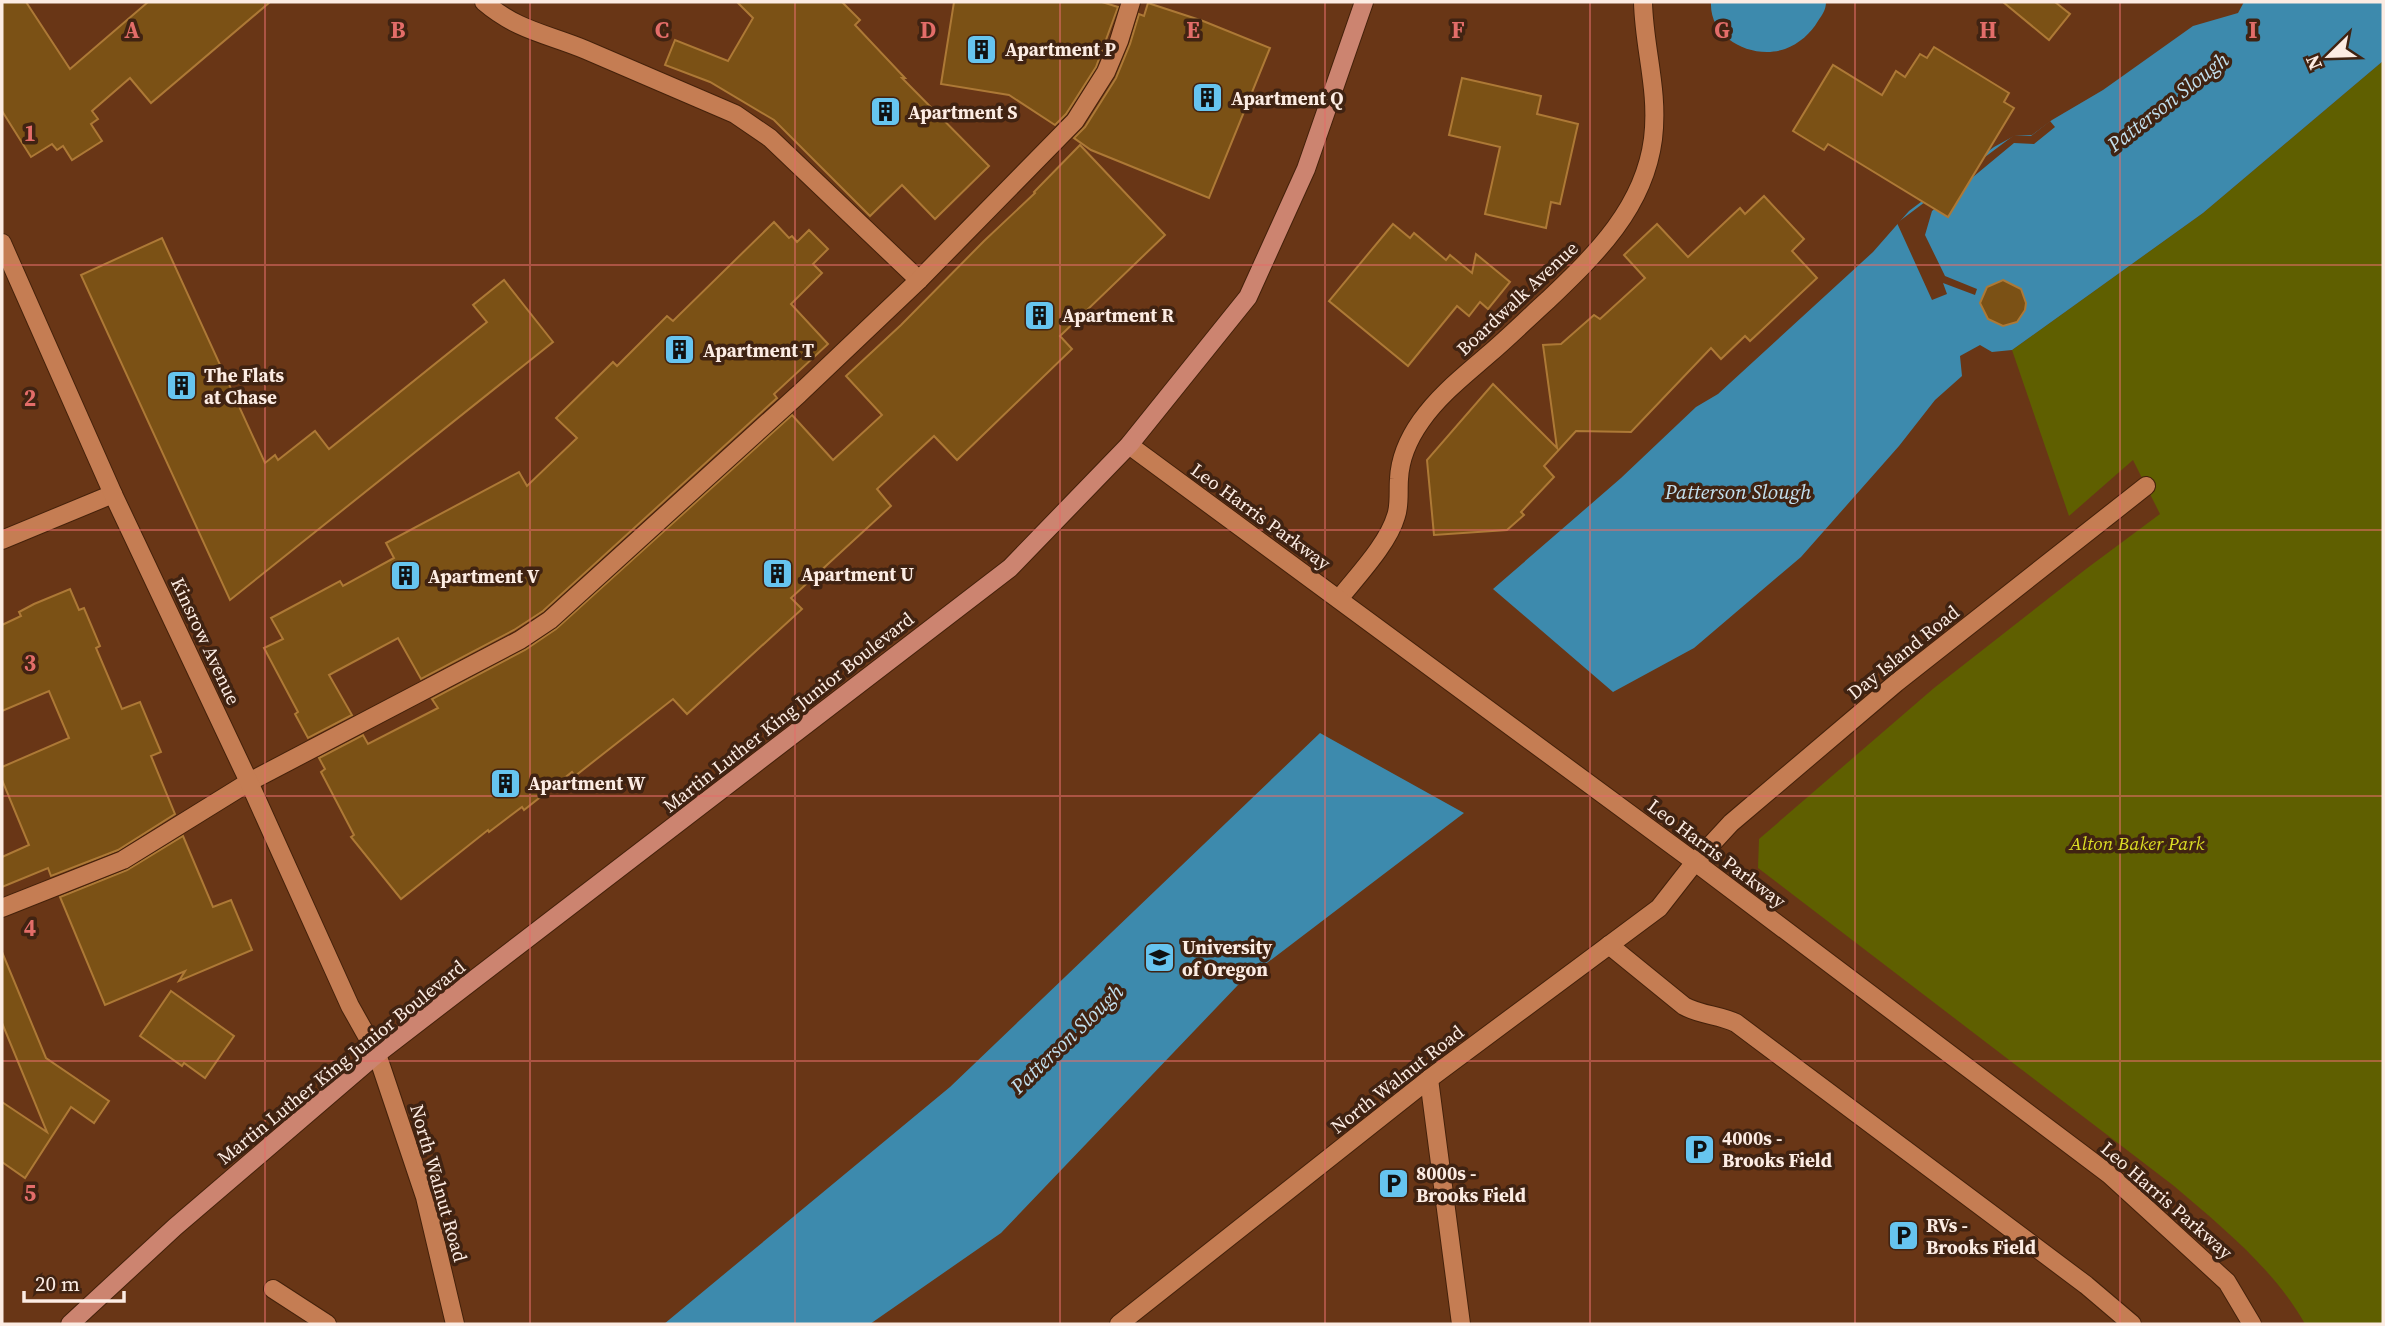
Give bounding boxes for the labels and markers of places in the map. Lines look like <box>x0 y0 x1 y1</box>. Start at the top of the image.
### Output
building icon: Apartment P <box>965 32 999 66</box>
place label: Apartment P <box>1005 36 1116 62</box>
building icon: Apartment Q <box>1191 81 1225 115</box>
place label: Apartment Q <box>1231 85 1343 111</box>
building icon: Apartment S <box>868 95 902 129</box>
place label: Apartment S <box>908 99 1017 125</box>
building icon: Apartment R <box>1022 298 1056 332</box>
place label: Apartment R <box>1062 302 1174 328</box>
building icon: Apartment T <box>663 333 697 367</box>
place label: Apartment T <box>703 337 814 363</box>
place label: The Flats at Chase <box>204 362 285 410</box>
building icon: The Flats at Chase <box>164 369 198 403</box>
building icon: Apartment U <box>761 557 795 591</box>
building icon: Apartment V <box>388 559 422 593</box>
place label: Apartment U <box>801 561 914 587</box>
place label: Apartment V <box>428 563 540 589</box>
building icon: Apartment W <box>488 766 522 800</box>
place label: Apartment W <box>528 770 646 796</box>
place label: University of Oregon <box>1182 934 1273 982</box>
school or university icon: University of Oregon <box>1142 941 1176 975</box>
place label: 4000s - Brooks Field <box>1722 1125 1832 1173</box>
parking icon: 4000s - Brooks Field <box>1682 1132 1716 1166</box>
place label: 8000s - Brooks Field <box>1416 1160 1526 1208</box>
parking icon: 8000s - Brooks Field <box>1376 1167 1410 1201</box>
place label: RVs - Brooks Field <box>1926 1212 2036 1260</box>
parking icon: RVs - Brooks Field <box>1886 1219 1920 1253</box>

